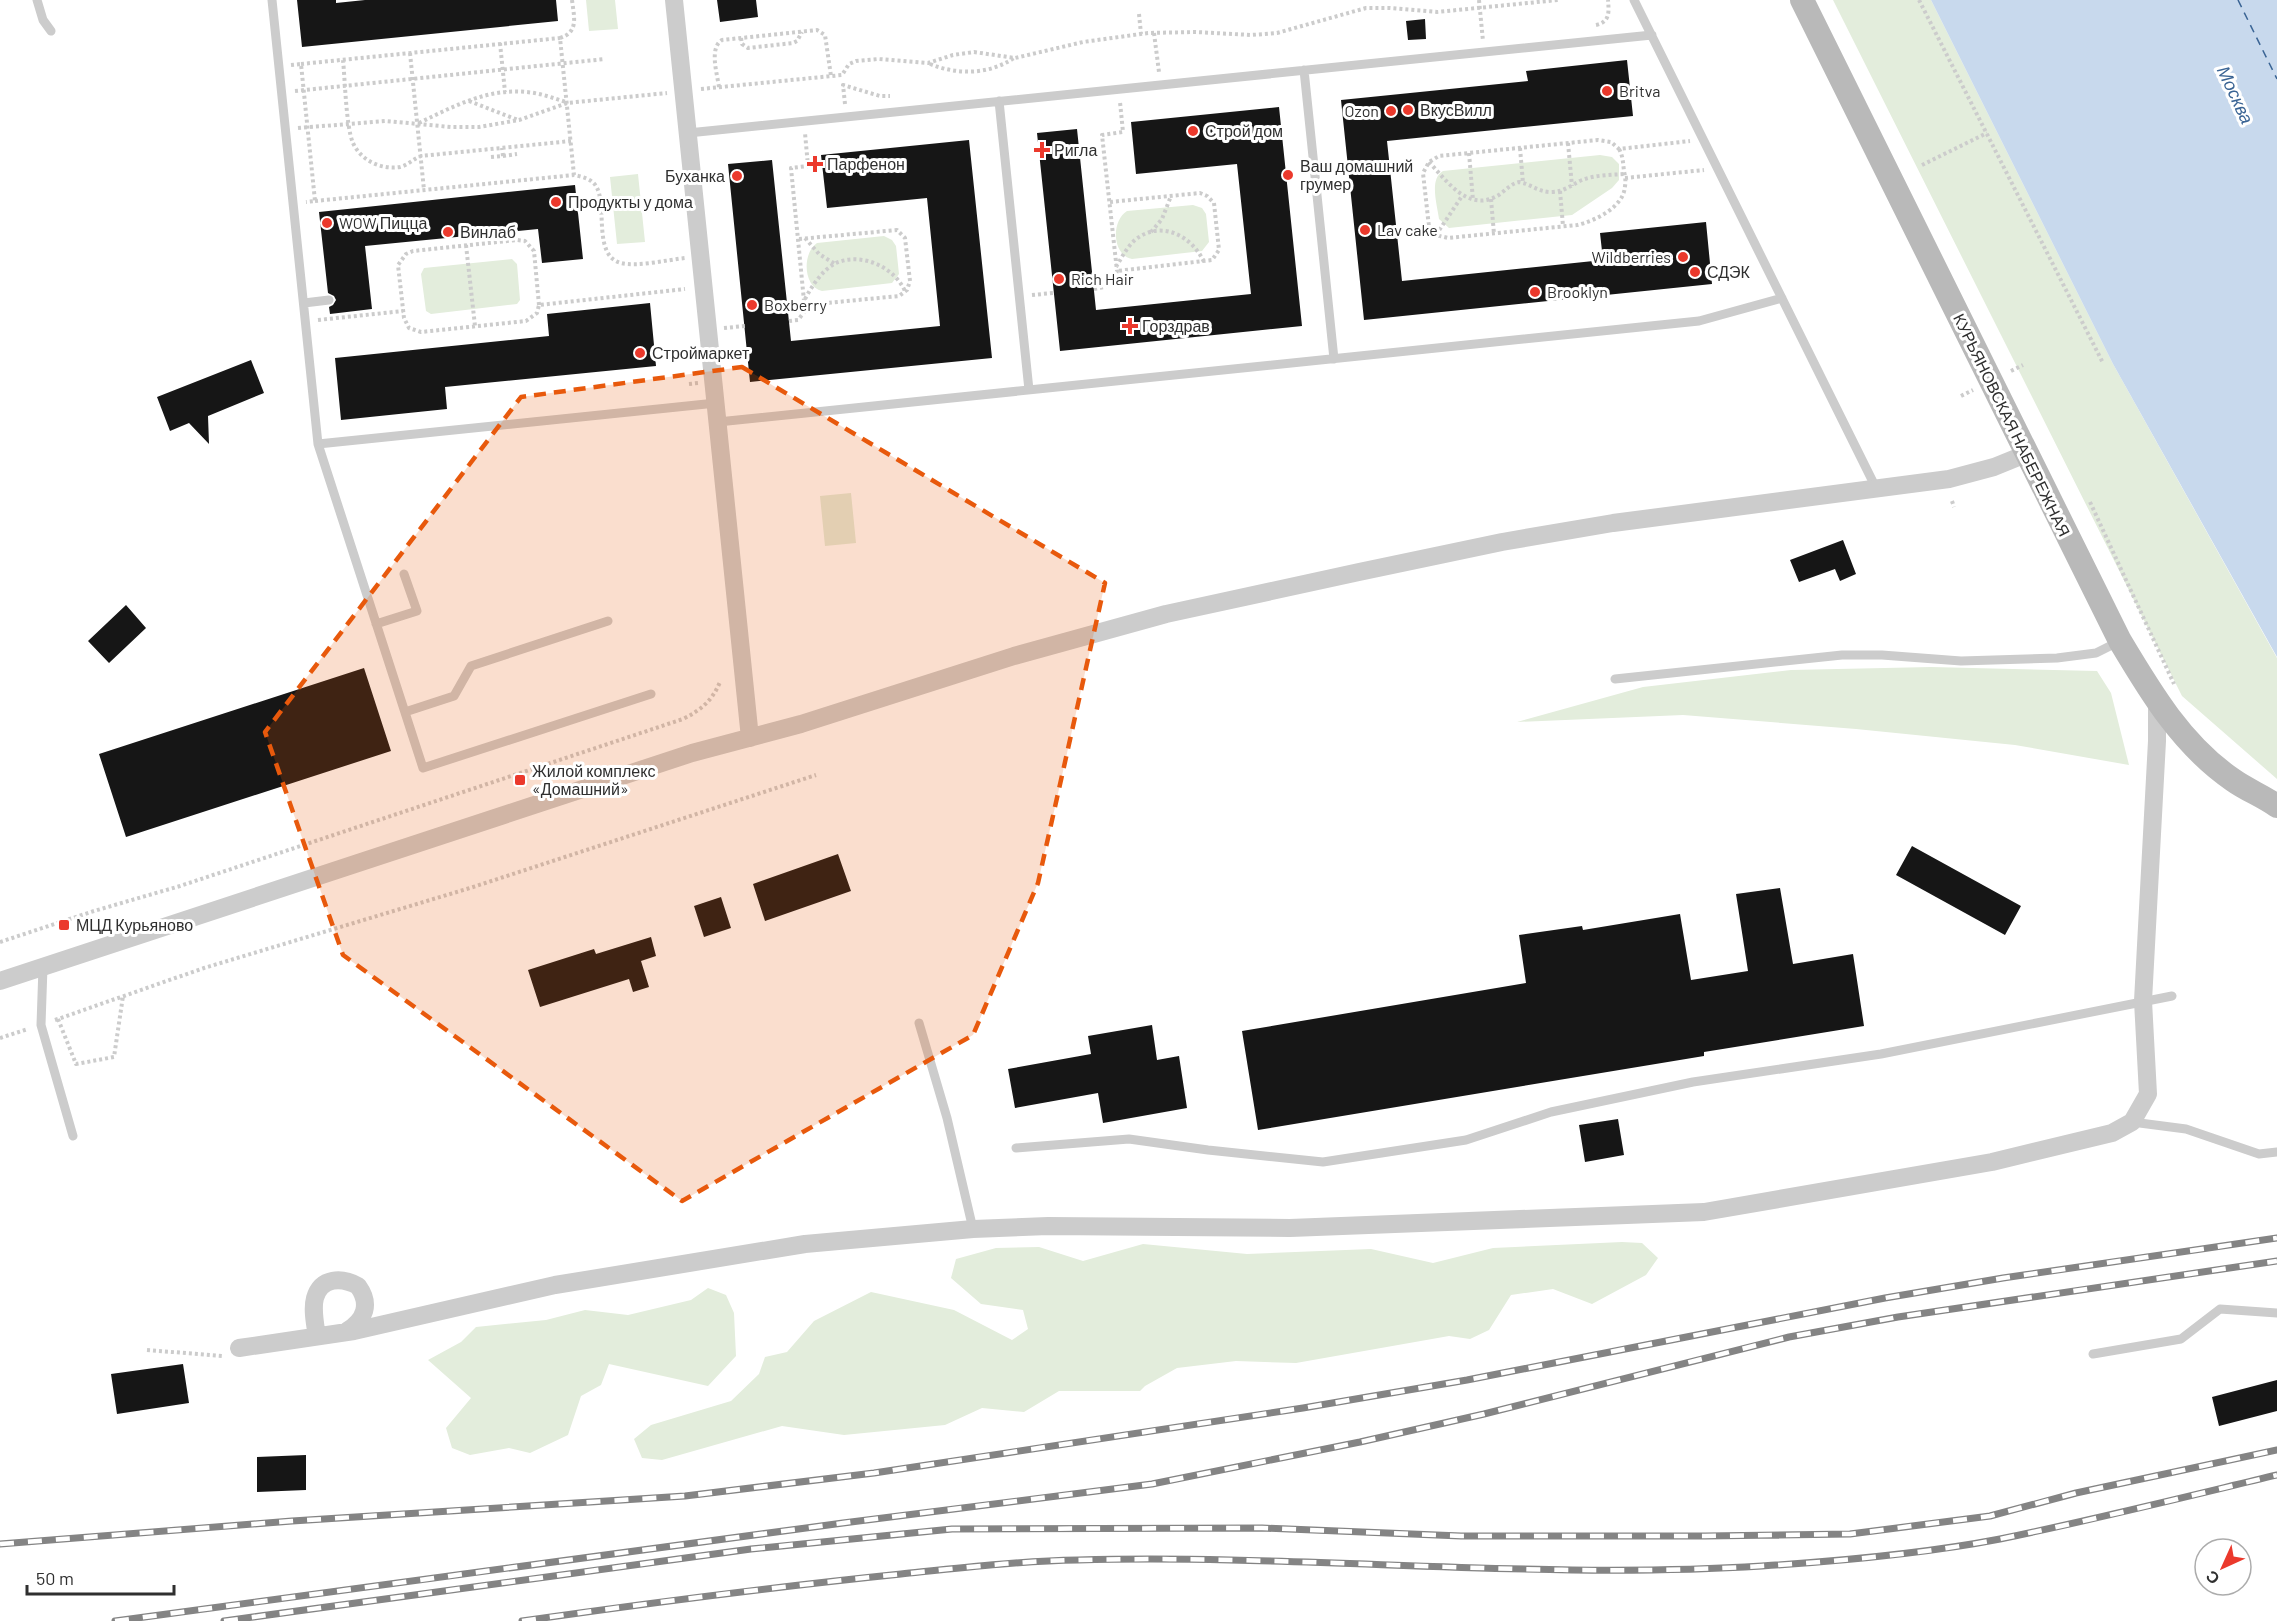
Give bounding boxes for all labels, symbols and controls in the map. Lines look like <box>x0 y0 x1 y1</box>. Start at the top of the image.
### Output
water label: Москва <box>2213 62 2259 127</box>
place label: Britva <box>1619 81 1660 100</box>
marker: Britva <box>1600 84 1614 98</box>
place label: ВкусВилл <box>1420 100 1492 119</box>
place label: Ozon <box>1345 101 1379 120</box>
marker: ВкусВилл <box>1401 103 1415 117</box>
marker: Ozon <box>1384 104 1398 118</box>
place label: Строй дом <box>1205 121 1283 140</box>
marker: Строй дом <box>1186 124 1200 138</box>
place label: Ригла <box>1054 140 1097 159</box>
marker: Ригла <box>1035 143 1049 157</box>
place label: Парфенон <box>827 154 905 173</box>
place label: Ваш домашний грумер <box>1300 156 1413 193</box>
marker: Парфенон <box>808 157 822 171</box>
place label: Буханка <box>665 166 725 185</box>
marker: Ваш домашний грумер <box>1281 168 1295 182</box>
marker: Буханка <box>730 169 744 183</box>
place label: Продукты у дома <box>568 192 693 211</box>
marker: Продукты у дома <box>549 195 563 209</box>
place label: WOW Пицца <box>339 213 428 232</box>
marker: WOW Пицца <box>320 216 334 230</box>
place label: Lav cake <box>1377 220 1438 239</box>
place label: Винлаб <box>460 222 516 241</box>
marker: Lav cake <box>1358 223 1372 237</box>
marker: Винлаб <box>441 225 455 239</box>
place label: Wildberries <box>1591 247 1671 266</box>
marker: Wildberries <box>1676 250 1690 264</box>
place label: СДЭК <box>1707 262 1751 281</box>
marker: СДЭК <box>1688 265 1702 279</box>
place label: Rich Hair <box>1071 269 1134 288</box>
marker: Rich Hair <box>1052 272 1066 286</box>
place label: Brooklyn <box>1547 282 1608 301</box>
marker: Brooklyn <box>1528 285 1542 299</box>
place label: Boxberry <box>764 295 827 314</box>
marker: Boxberry <box>745 298 759 312</box>
street label: КУРЬЯНОВСКАЯ НАБЕРЕЖНАЯ <box>1950 310 2075 539</box>
place label: Горздрав <box>1142 316 1210 335</box>
marker: Горздрав <box>1123 319 1137 333</box>
place label: Строймаркет <box>652 343 750 362</box>
marker: Строймаркет <box>633 346 647 360</box>
place label: Жилой комплекс «Домашний» <box>532 761 655 798</box>
marker: Жилой комплекс «Домашний» <box>513 773 527 787</box>
place label: МЦД Курьяново <box>76 915 193 934</box>
marker: МЦД Курьяново <box>57 918 71 932</box>
north arrow <box>2193 1537 2253 1597</box>
scale bar <box>27 1558 174 1596</box>
text: 50 m <box>36 1567 74 1589</box>
text: С <box>2201 1567 2223 1589</box>

